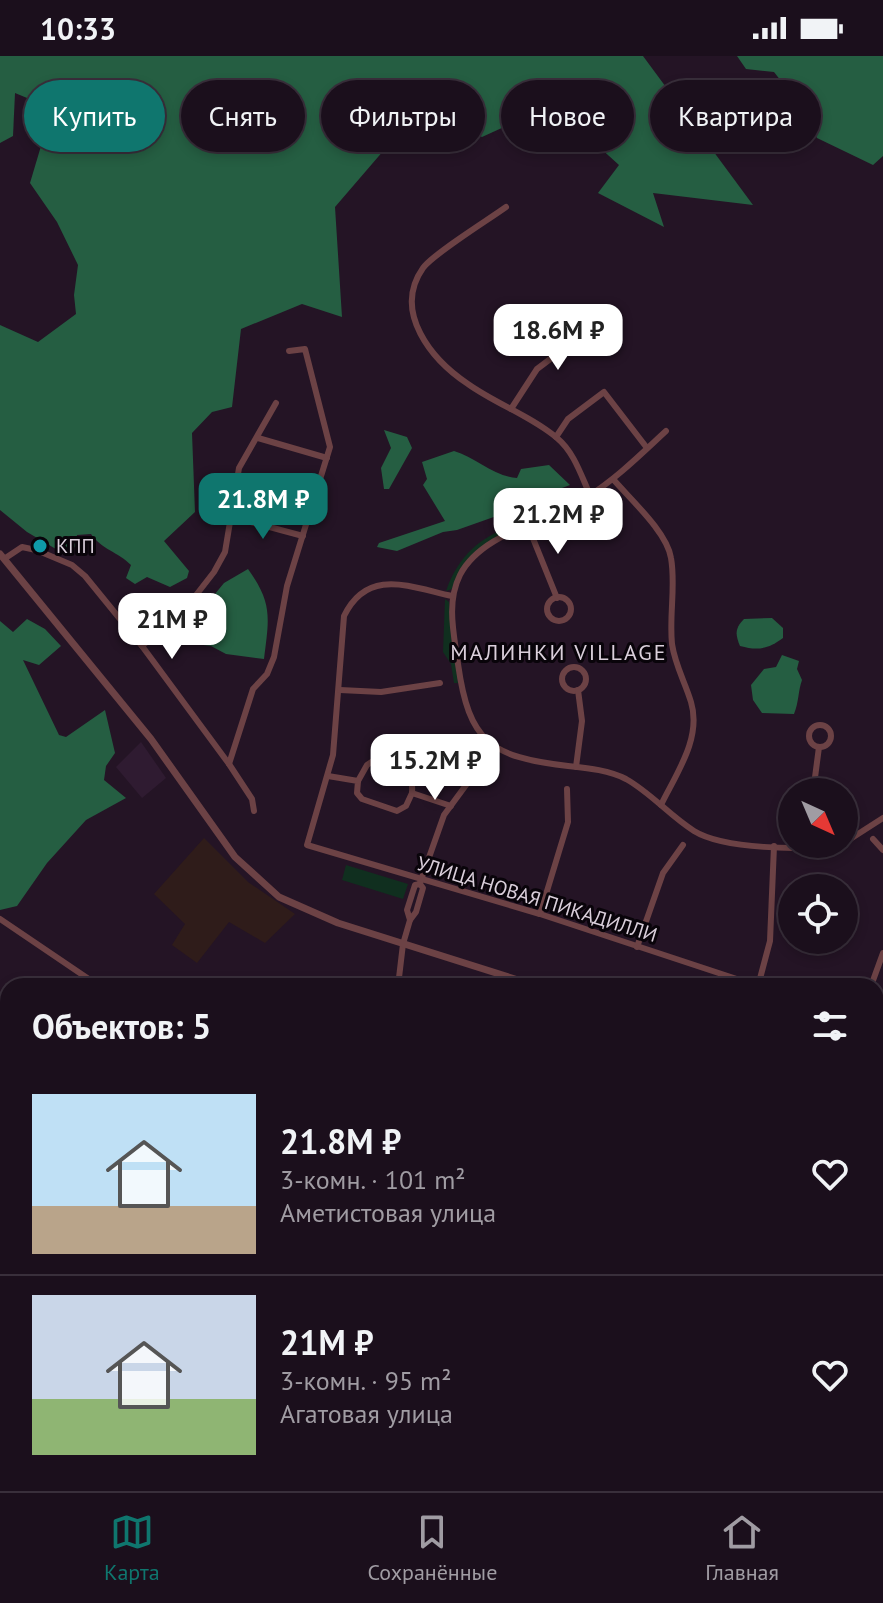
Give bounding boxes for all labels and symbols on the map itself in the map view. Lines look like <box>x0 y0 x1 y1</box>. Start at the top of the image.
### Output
pin: 18.6M ₽ <box>484 304 632 372</box>
pin: 21.8M ₽ <box>189 473 337 541</box>
pin: 21.2M ₽ <box>484 488 632 556</box>
place label: КПП <box>56 533 95 559</box>
marker: КПП <box>31 537 49 555</box>
pin: 21M ₽ <box>116 593 228 661</box>
district label: МАЛИНКИ VILLAGE <box>450 638 668 666</box>
pin: 15.2M ₽ <box>361 734 509 802</box>
north arrow <box>778 778 858 858</box>
street label: УЛИЦА НОВАЯ ПИКАДИЛЛИ <box>414 850 660 948</box>

